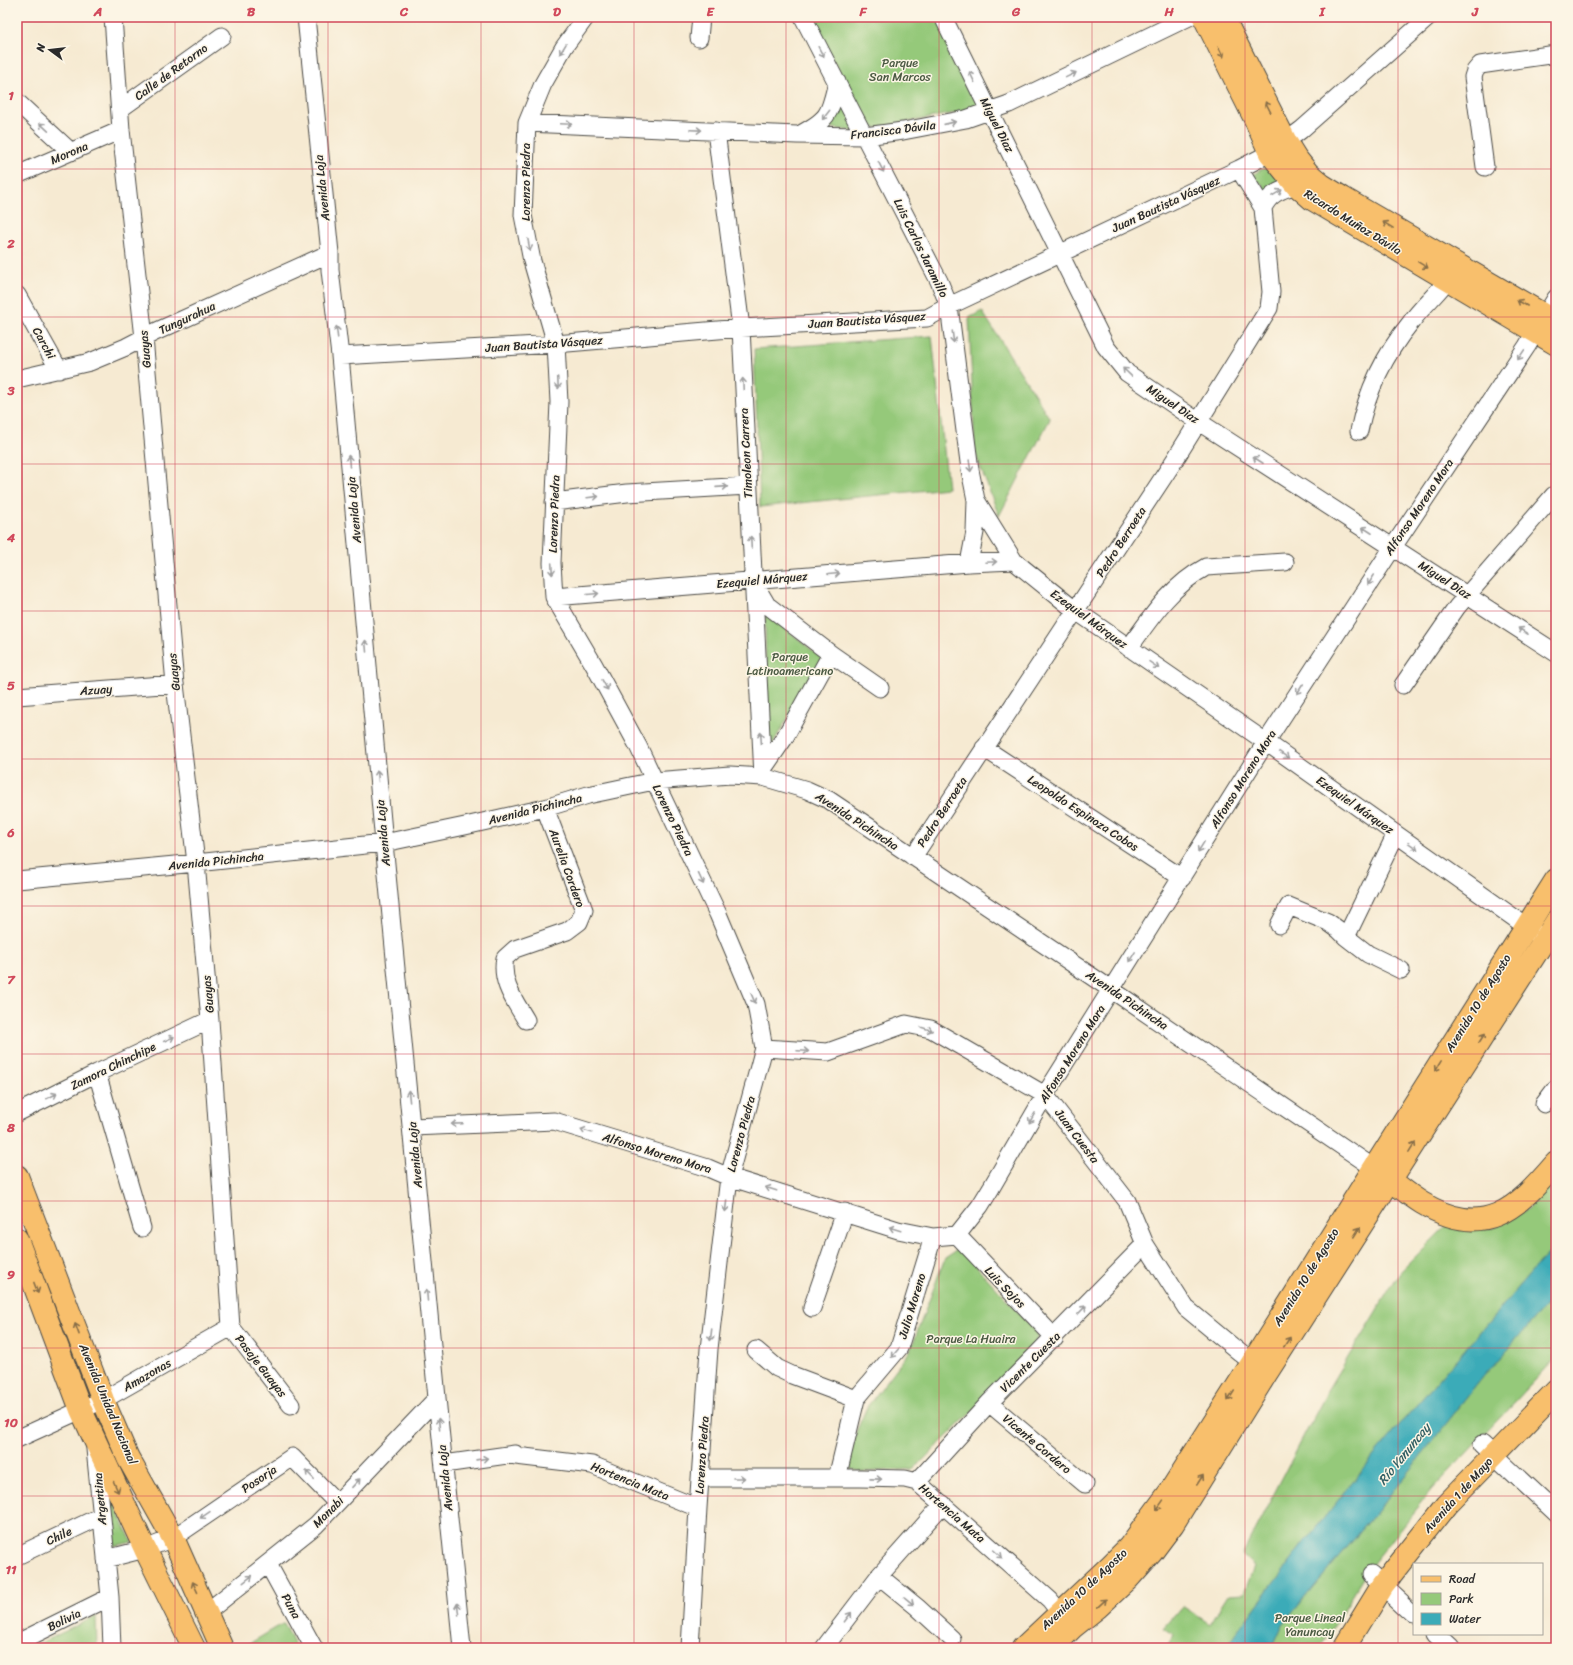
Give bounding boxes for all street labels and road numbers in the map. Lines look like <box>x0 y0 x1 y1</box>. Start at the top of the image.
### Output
street label: Calle de Retorno <box>129 37 213 106</box>
street label: Miguel Diaz <box>974 93 1021 157</box>
street label: Francisca Dávila <box>849 114 938 146</box>
street label: Morona <box>47 135 91 171</box>
street label: Lorenzo Piedra <box>515 143 537 221</box>
street label: Avenida Loja <box>307 153 337 223</box>
street label: Juan Bautista Vásquez <box>1107 169 1224 239</box>
street label: Ricardo Muñoz Dávila <box>1300 183 1406 261</box>
street label: Luis Carlos Jaramillo <box>887 194 955 302</box>
street label: Tungurahua <box>155 295 220 341</box>
street label: Juan Bautista Vásquez <box>807 305 927 335</box>
street label: Carchi <box>26 323 62 364</box>
street label: Guayas <box>132 329 158 369</box>
street label: Juan Bautista Vásquez <box>484 329 604 359</box>
street label: Miguel Diaz <box>1142 378 1204 430</box>
street label: Timoleon Carrera <box>733 407 759 499</box>
street label: Alfonso Moreno Mora <box>1378 454 1460 561</box>
street label: Avenida Loja <box>340 475 368 545</box>
street label: Lorenzo Piedra <box>542 475 566 553</box>
street label: Pedro Berroeta <box>1090 502 1152 582</box>
street label: Miguel Diaz <box>1414 554 1476 606</box>
street label: Ezequiel Márquez <box>715 565 809 595</box>
street label: Ezequiel Márquez <box>1045 583 1133 655</box>
street label: Guayas <box>161 652 187 692</box>
street label: Azuay <box>78 678 114 702</box>
street label: Alfonso Moreno Mora <box>1203 725 1282 834</box>
street label: Leopoldo Espinoza Cobos <box>1023 769 1143 857</box>
street label: Ezequiel Márquez <box>1311 770 1399 840</box>
street label: Pedro Berroeta <box>911 772 973 852</box>
street label: Lorenzo Piedra <box>646 780 700 860</box>
street label: Avenida Pichincha <box>810 785 903 856</box>
street label: Avenida Pichincha <box>485 787 584 832</box>
street label: Avenida Loja <box>369 798 397 868</box>
street label: Aurelia Cordero <box>542 824 592 911</box>
street label: Avenida Pichincha <box>166 845 265 877</box>
street label: Avenida 10 de Agosto <box>1438 949 1517 1057</box>
street label: Avenida Pichincha <box>1080 964 1173 1036</box>
street label: Guayas <box>195 974 221 1014</box>
street label: Alfonso Moreno Mora <box>1032 1000 1111 1109</box>
street label: Zamora Chinchipe <box>66 1036 160 1096</box>
street label: Lorenzo Piedra <box>720 1093 762 1175</box>
street label: Juan Cuesta <box>1048 1103 1106 1169</box>
street label: Avenida Loja <box>401 1120 429 1190</box>
street label: Alfonso Moreno Mora <box>599 1126 714 1180</box>
street label: Avenida 10 de Agosto <box>1266 1223 1345 1331</box>
street label: Luis Sojos <box>979 1261 1031 1314</box>
street label: Julio Moreno <box>891 1270 932 1343</box>
street label: Vicente Cuesta <box>994 1326 1066 1398</box>
street label: Pasaje Guayas <box>229 1330 293 1403</box>
street label: Avenida Unidad Nacional <box>72 1339 144 1469</box>
street label: Amazonas <box>118 1352 176 1398</box>
street label: Vicente Cordero <box>997 1408 1077 1480</box>
street label: Lorenzo Piedra <box>688 1415 716 1495</box>
street label: Avenida Loja <box>430 1443 460 1513</box>
street label: Avenida 1 de Mayo <box>1417 1452 1499 1539</box>
street label: Hortencia Mata <box>587 1455 673 1507</box>
street label: Posorja <box>236 1459 282 1499</box>
street label: Argentina <box>87 1472 113 1527</box>
street label: Hortencia Mata <box>913 1477 991 1549</box>
street label: Manabi <box>307 1490 350 1533</box>
street label: Chile <box>42 1520 76 1552</box>
street label: Avenida 10 de Agosto <box>1035 1543 1133 1636</box>
street label: Puna <box>275 1589 307 1624</box>
street label: Bolivia <box>43 1602 85 1638</box>

